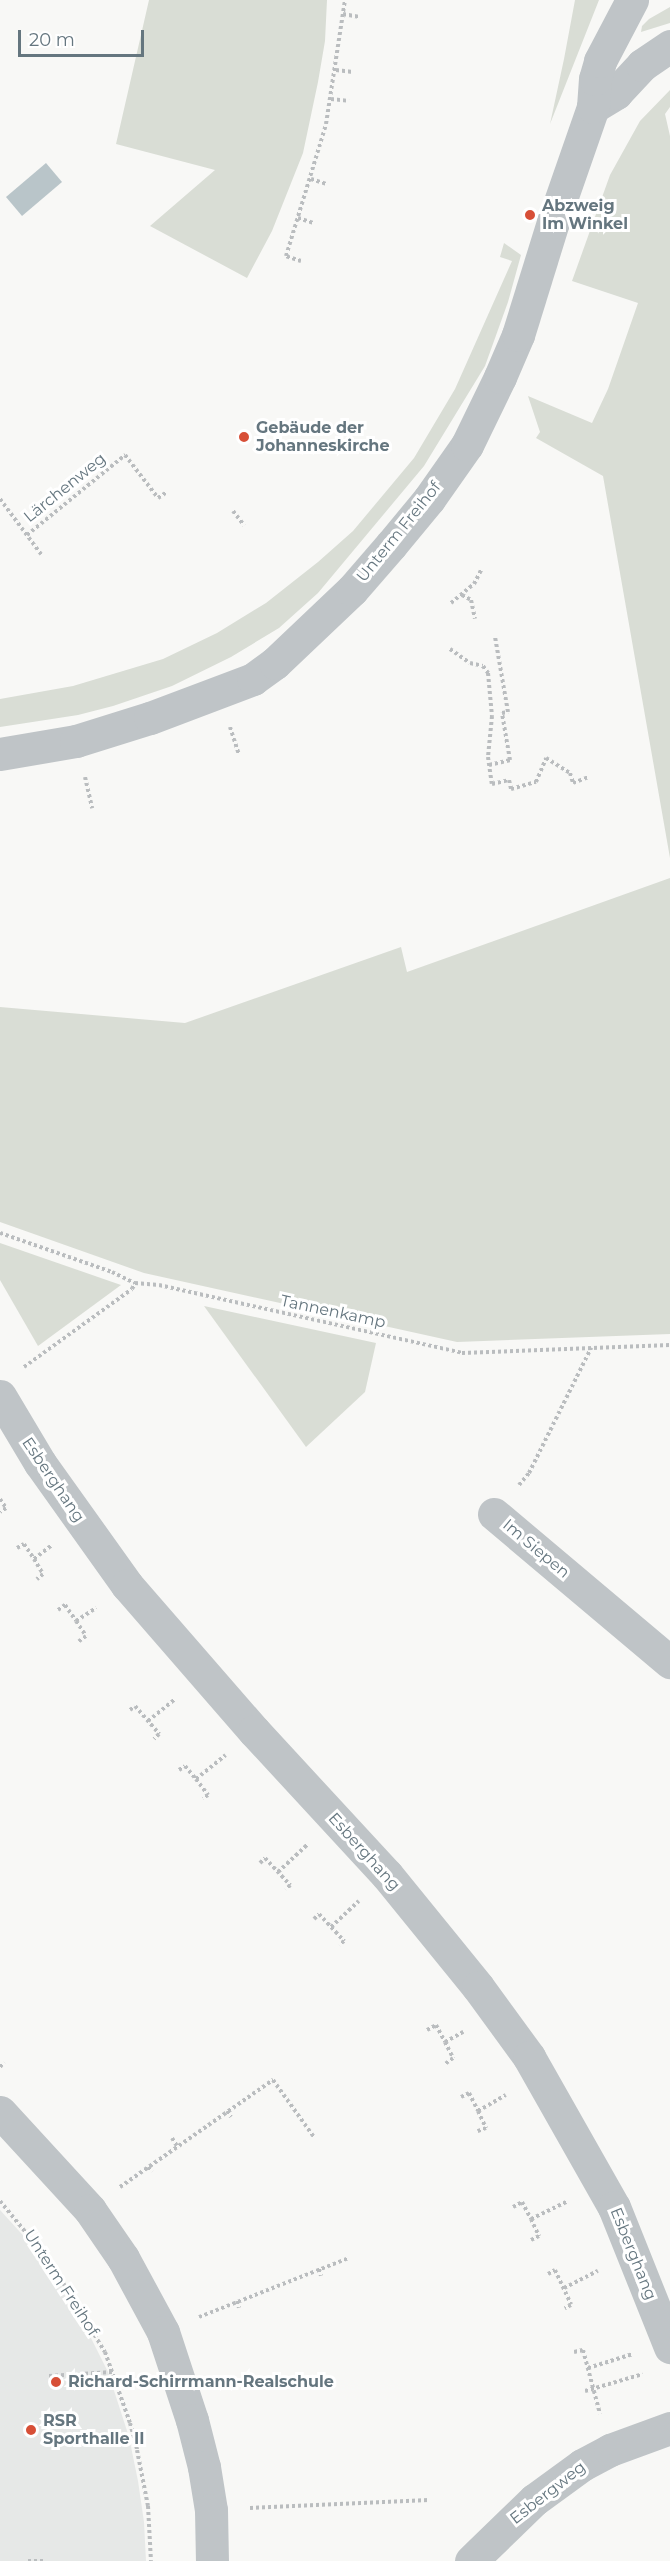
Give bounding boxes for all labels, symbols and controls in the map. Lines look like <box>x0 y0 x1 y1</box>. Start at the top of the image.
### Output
scale bar <box>21 18 147 56</box>
text: 20 m <box>29 29 75 51</box>
place label: Abzweig Im Winkel <box>542 196 628 234</box>
marker: Abzweig Im Winkel <box>523 208 537 222</box>
place label: Gebäude der Johanneskirche <box>256 418 389 456</box>
marker: Gebäude der Johanneskirche <box>237 430 251 444</box>
street label: Lärchenweg <box>20 449 110 527</box>
street label: Unterm Freihof <box>353 478 445 586</box>
street label: Tannenkamp <box>279 1291 387 1333</box>
street label: Esberghang <box>18 1434 88 1526</box>
street label: Im Siepen <box>499 1516 573 1582</box>
street label: Esberghang <box>324 1809 404 1895</box>
street label: Esberghang <box>606 2205 660 2303</box>
street label: Unterm Freihof <box>19 2226 103 2340</box>
place label: Richard-Schirrmann-Realschule <box>68 2372 334 2392</box>
marker: Richard-Schirrmann-Realschule <box>49 2375 63 2389</box>
place label: RSR Sporthalle II <box>43 2411 145 2449</box>
marker: RSR Sporthalle II <box>24 2423 38 2437</box>
street label: Esbergweg <box>506 2458 590 2528</box>

